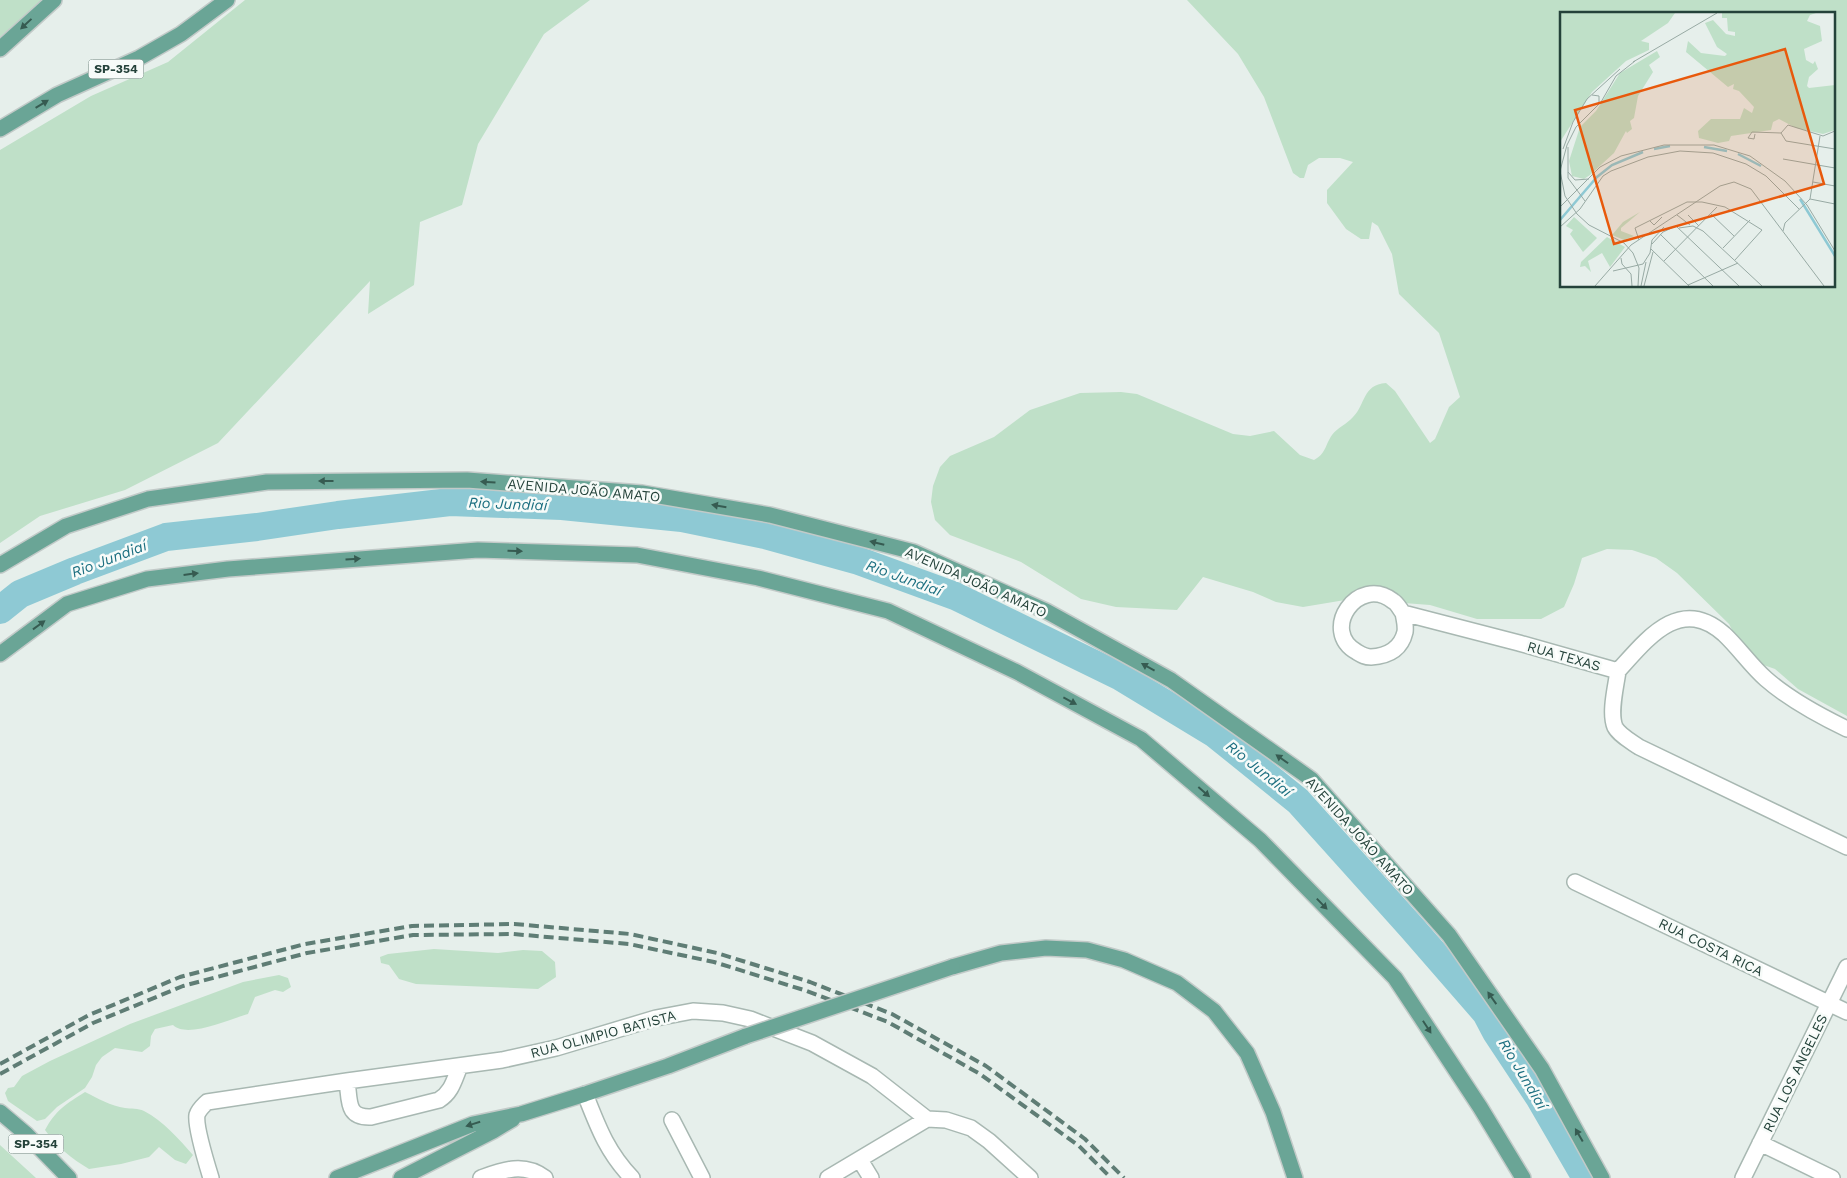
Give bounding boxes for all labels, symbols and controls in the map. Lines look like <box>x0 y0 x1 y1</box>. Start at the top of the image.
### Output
inset map <box>1560 12 1834 288</box>
one-way arrow <box>21 18 33 30</box>
road number: SP-354 <box>88 60 144 78</box>
one-way arrow <box>35 100 48 109</box>
street label: AVENIDA JOÃO AMATO <box>507 475 661 505</box>
one-way arrow <box>317 477 333 485</box>
one-way arrow <box>480 478 496 486</box>
water label: Rio Jundiaí <box>468 494 550 514</box>
one-way arrow <box>711 502 727 510</box>
water label: Rio Jundiaí <box>69 536 151 582</box>
one-way arrow <box>870 538 885 546</box>
street label: AVENIDA JOÃO AMATO <box>903 544 1049 620</box>
one-way arrow <box>507 547 523 555</box>
one-way arrow <box>345 555 361 563</box>
water label: Rio Jundiaí <box>864 556 946 601</box>
one-way arrow <box>183 569 199 577</box>
one-way arrow <box>32 620 46 630</box>
street label: RUA TEXAS <box>1525 638 1603 674</box>
one-way arrow <box>1140 663 1155 671</box>
one-way arrow <box>1063 697 1078 705</box>
water label: Rio Jundiaí <box>1223 737 1297 802</box>
one-way arrow <box>1275 754 1289 764</box>
street label: AVENIDA JOÃO AMATO <box>1303 774 1417 898</box>
one-way arrow <box>1197 787 1210 798</box>
one-way arrow <box>1316 897 1328 909</box>
street label: RUA COSTA RICA <box>1656 915 1766 979</box>
one-way arrow <box>1487 991 1497 1004</box>
street label: RUA OLIMPIO BATISTA <box>529 1007 677 1061</box>
street label: RUA LOS ANGELES <box>1760 1012 1830 1134</box>
one-way arrow <box>1422 1020 1432 1033</box>
water label: Rio Jundiaí <box>1495 1035 1552 1114</box>
one-way arrow <box>466 1121 481 1129</box>
one-way arrow <box>1575 1128 1583 1142</box>
road number: SP-354 <box>8 1134 64 1154</box>

